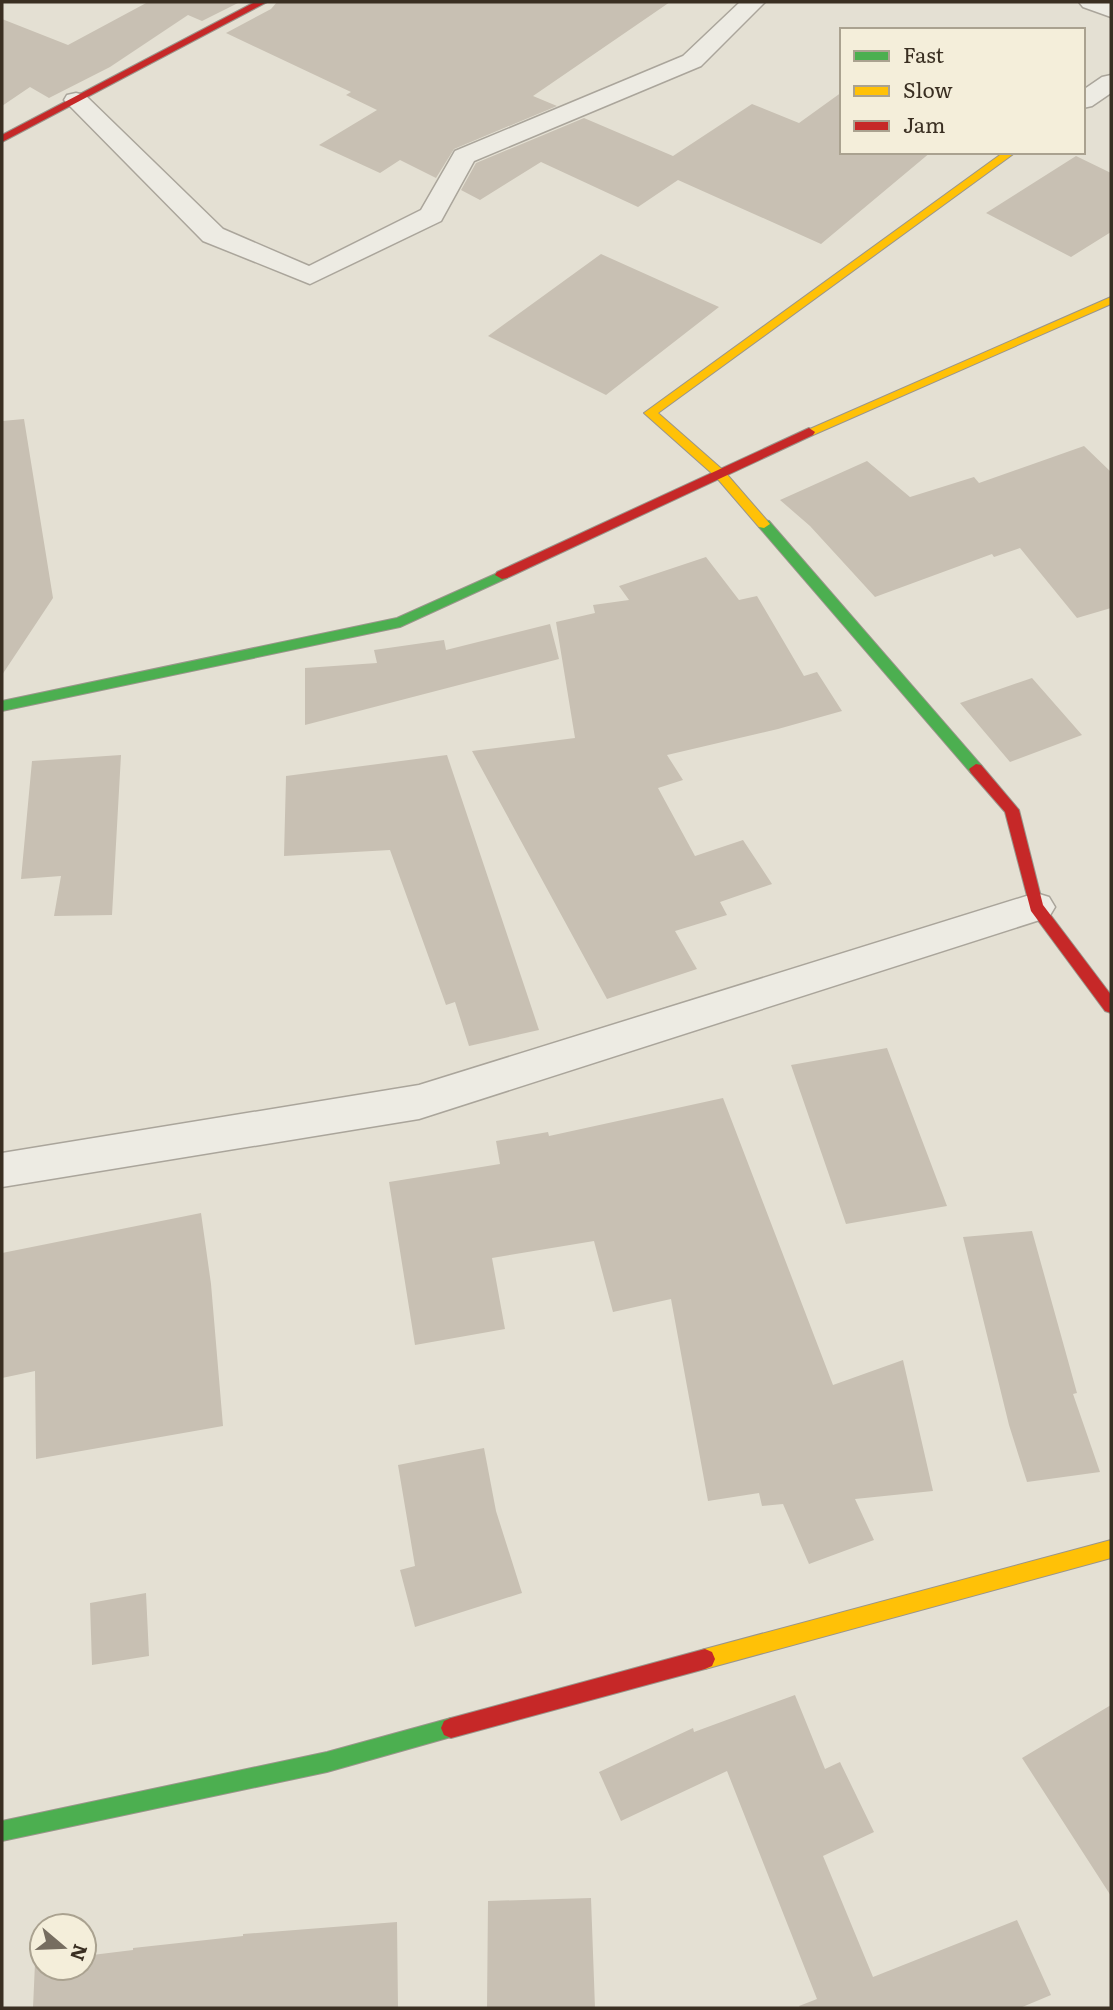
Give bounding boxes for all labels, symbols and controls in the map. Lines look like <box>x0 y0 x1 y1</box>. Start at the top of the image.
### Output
legend <box>840 28 1085 154</box>
text: Fast <box>903 38 944 69</box>
text: Slow <box>903 73 953 104</box>
text: Jam <box>903 108 945 139</box>
north arrow <box>28 1912 98 1982</box>
text: N <box>64 1941 96 1965</box>

